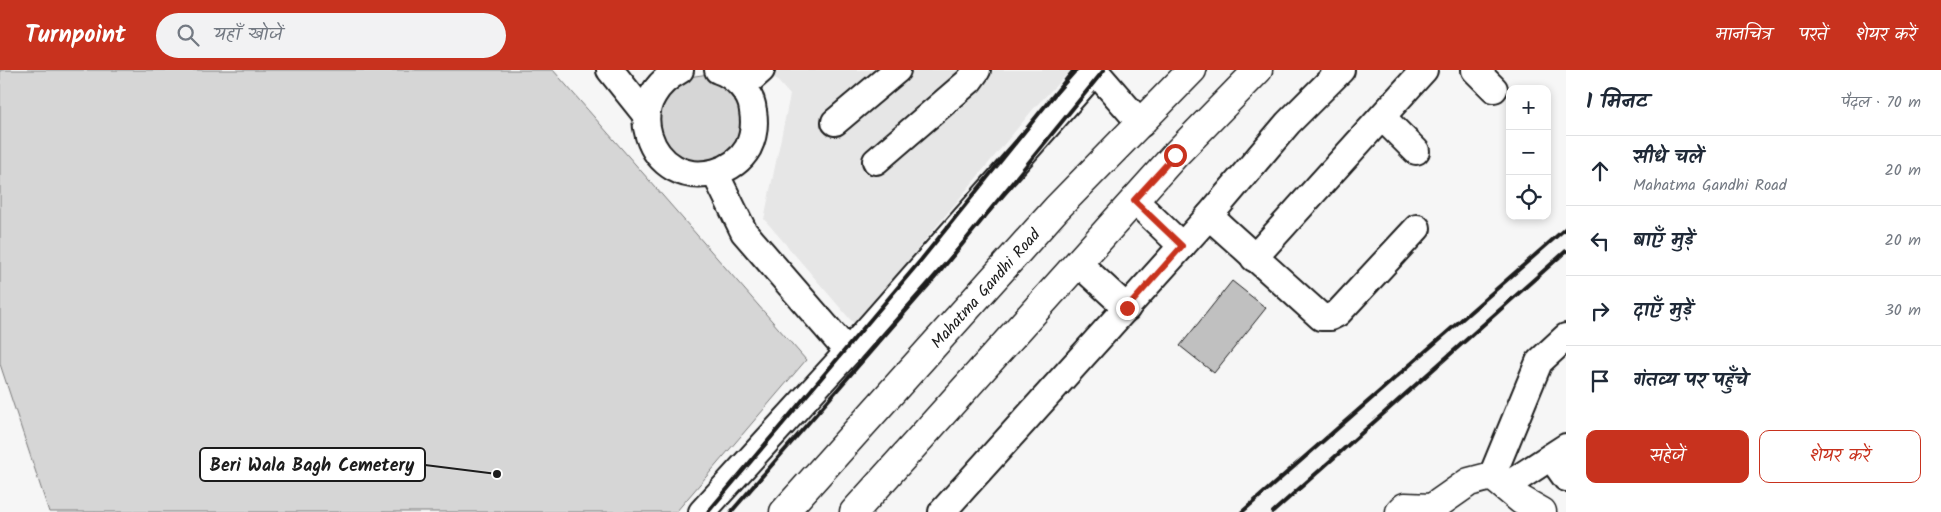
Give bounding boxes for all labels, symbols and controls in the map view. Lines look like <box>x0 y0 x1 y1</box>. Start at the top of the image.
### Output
search box <box>156 13 506 58</box>
text: Turnpoint <box>25 16 126 55</box>
text: यहाँ खोजें <box>214 20 282 50</box>
icon: search <box>174 21 202 49</box>
text: मानचित्र <box>1716 21 1772 50</box>
text: परतें <box>1800 21 1827 50</box>
text: शेयर करें <box>1855 21 1916 50</box>
map controls <box>1506 85 1551 220</box>
button: + <box>1506 85 1551 130</box>
text: 1 मिनट <box>1586 86 1648 119</box>
text: पैदल · 70 m <box>1841 90 1921 115</box>
button: − <box>1506 130 1551 175</box>
text: सीधे चलें <box>1633 143 1703 173</box>
route start <box>1164 144 1187 167</box>
icon: ahead <box>1586 157 1614 185</box>
text: 20 m <box>1885 158 1921 183</box>
text: Mahatma Gandhi Road <box>1633 173 1787 198</box>
button: locate <box>1506 175 1551 220</box>
street label: Mahatma Gandhi Road <box>925 223 1048 354</box>
text: बाएँ मुड़ें <box>1633 226 1694 256</box>
icon: left <box>1586 227 1614 255</box>
text: 20 m <box>1885 228 1921 253</box>
text: दाएँ मुड़ें <box>1633 296 1692 326</box>
route end <box>1116 297 1139 320</box>
icon: right <box>1586 297 1614 325</box>
text: 30 m <box>1885 298 1921 323</box>
text: गंतव्य पर पहुँचे <box>1633 366 1748 396</box>
icon: arrive <box>1586 367 1614 395</box>
button: सहेजें <box>1586 430 1749 483</box>
button: शेयर करें <box>1759 430 1921 483</box>
callout: Beri Wala Bagh Cemetery <box>200 448 425 481</box>
text: Beri Wala Bagh Cemetery <box>210 452 415 481</box>

